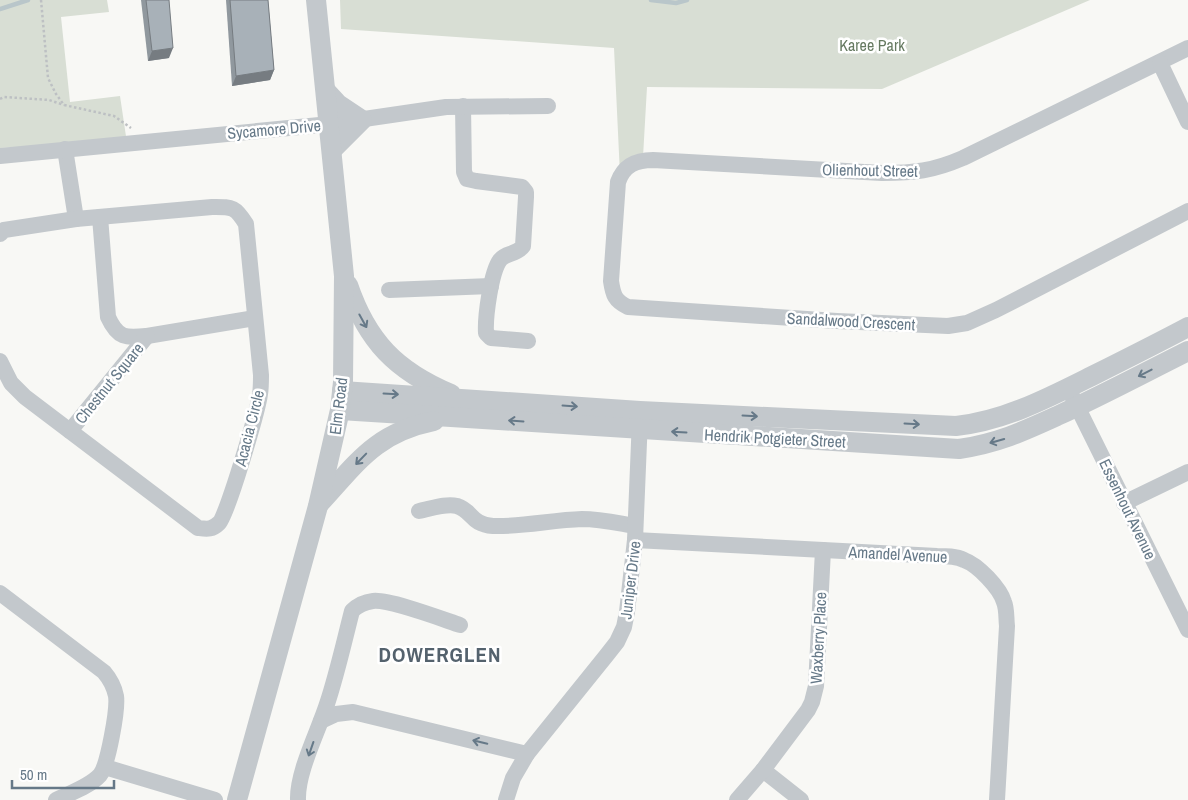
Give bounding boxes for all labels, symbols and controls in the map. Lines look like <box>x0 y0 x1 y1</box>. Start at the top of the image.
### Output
park label: Karee Park <box>839 34 905 56</box>
street label: Sycamore Drive <box>226 114 322 144</box>
street label: Olienhout Street <box>822 158 918 182</box>
street label: Sandalwood Crescent <box>786 307 916 335</box>
one-way arrow <box>359 313 369 327</box>
street label: Chestnut Square <box>69 338 149 428</box>
one-way arrow <box>1137 368 1152 378</box>
street label: Elm Road <box>324 376 352 436</box>
street label: Acacia Circle <box>229 387 269 469</box>
one-way arrow <box>383 390 399 399</box>
one-way arrow <box>562 401 578 411</box>
one-way arrow <box>742 412 758 421</box>
one-way arrow <box>509 416 525 425</box>
one-way arrow <box>904 420 920 429</box>
street label: Hendrik Potgieter Street <box>704 423 847 453</box>
one-way arrow <box>671 427 687 437</box>
one-way arrow <box>990 437 1006 446</box>
one-way arrow <box>355 453 367 465</box>
street label: Essenhout Avenue <box>1094 455 1162 563</box>
street label: Juniper Drive <box>614 540 646 620</box>
street label: Amandel Avenue <box>847 540 948 568</box>
street label: Waxberry Place <box>805 591 831 685</box>
district label: DOWERGLEN <box>379 640 501 669</box>
one-way arrow <box>473 737 489 746</box>
one-way arrow <box>306 740 315 756</box>
scale bar <box>12 758 115 790</box>
text: 50 m <box>20 764 47 785</box>

